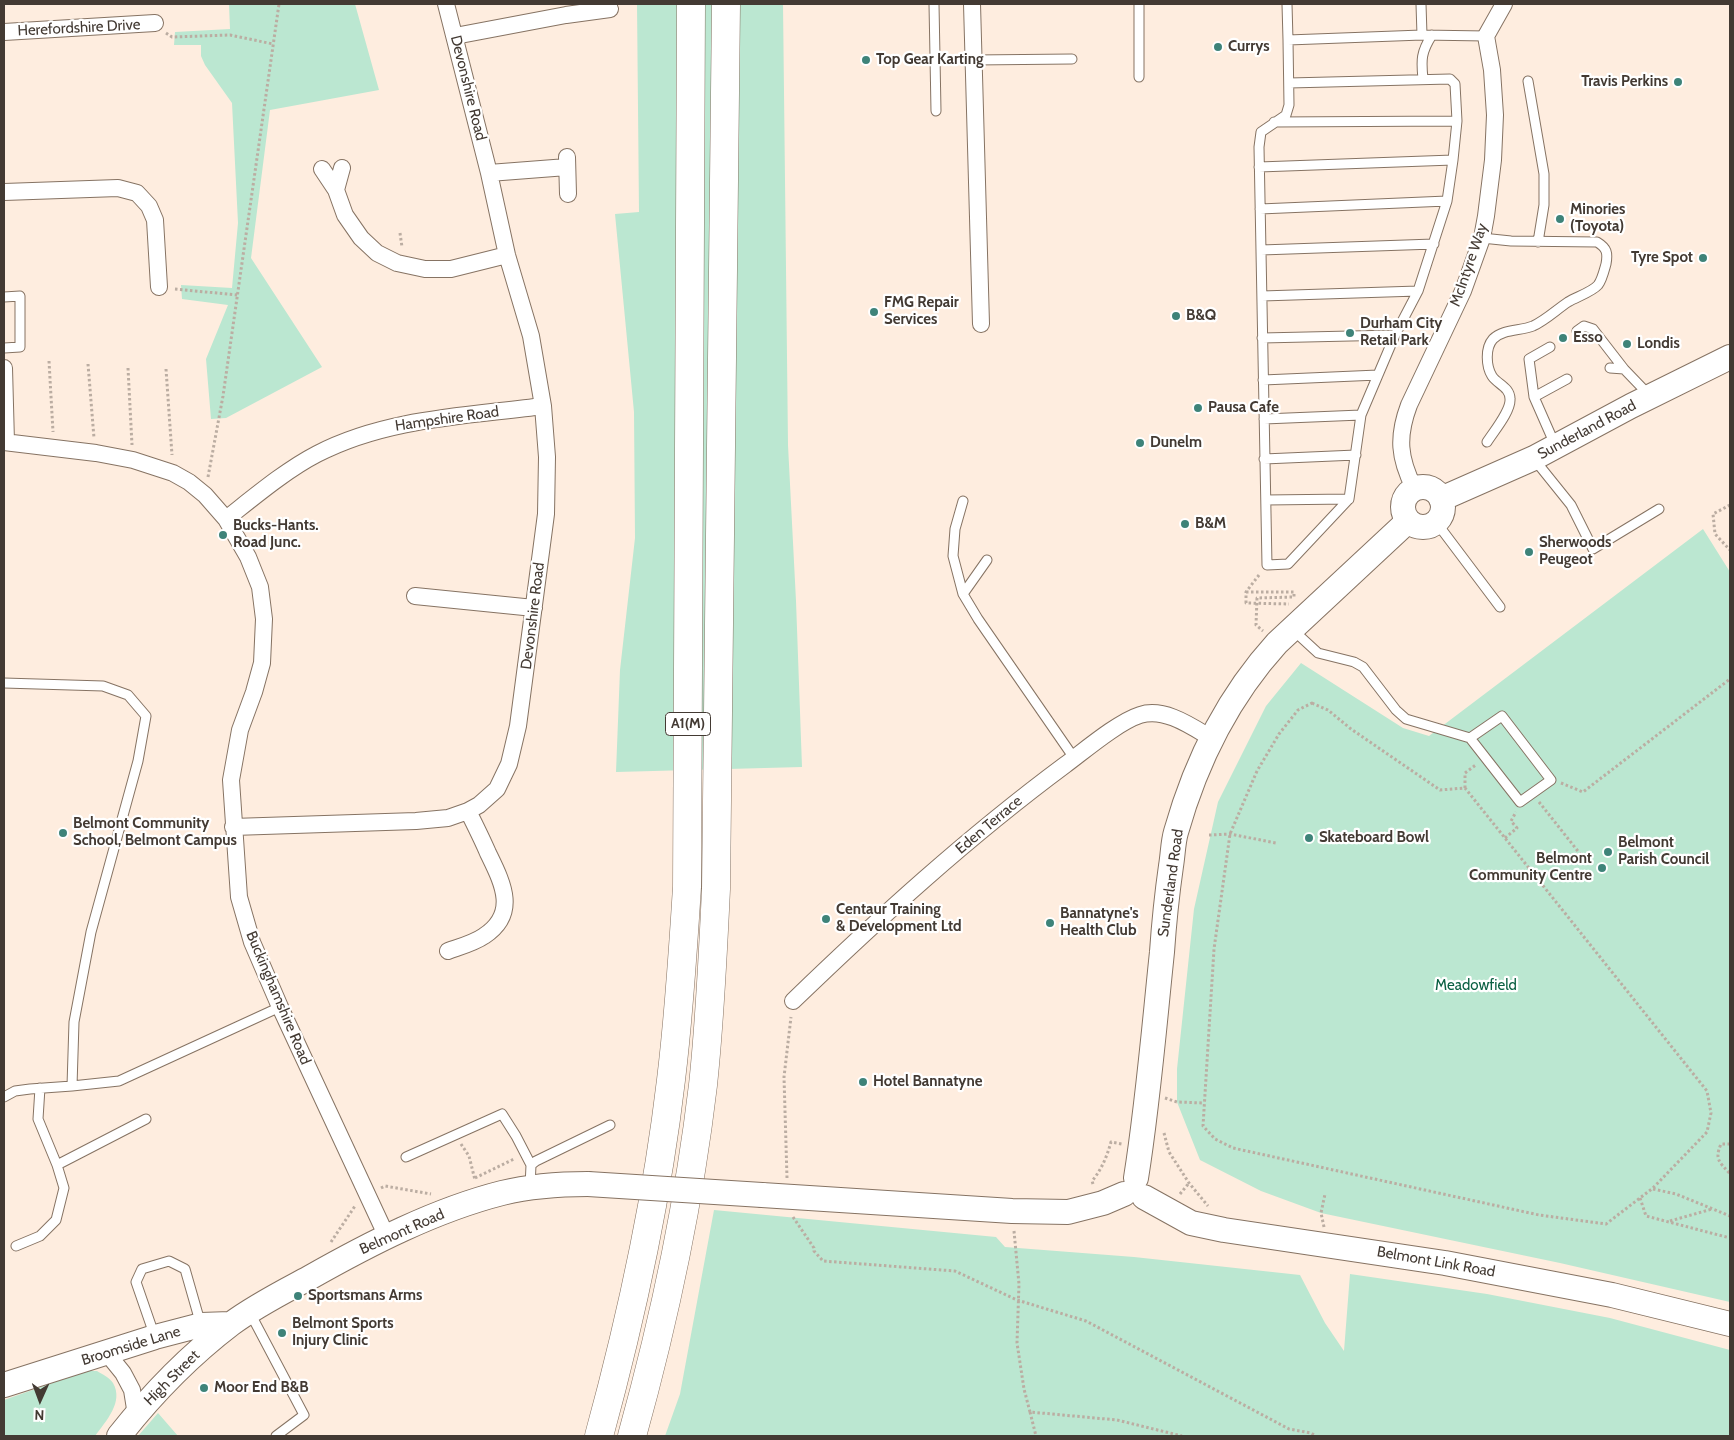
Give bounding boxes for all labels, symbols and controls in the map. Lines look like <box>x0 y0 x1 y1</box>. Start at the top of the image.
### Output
street label: Herefordshire Drive <box>17 16 141 40</box>
street label: Devonshire Road <box>446 33 490 143</box>
place label: Currys <box>1228 38 1269 56</box>
marker: Currys <box>1212 41 1224 53</box>
place label: Top Gear Karting <box>876 51 983 69</box>
marker: Top Gear Karting <box>860 54 872 66</box>
place label: Travis Perkins <box>1581 73 1668 91</box>
marker: Travis Perkins <box>1672 76 1684 88</box>
place label: Minories (Toyota) <box>1570 201 1625 236</box>
marker: Minories (Toyota) <box>1554 213 1566 225</box>
street label: McIntyre Way <box>1446 221 1492 309</box>
place label: Tyre Spot <box>1631 249 1693 267</box>
marker: Tyre Spot <box>1697 252 1709 264</box>
place label: FMG Repair Services <box>884 294 959 329</box>
marker: FMG Repair Services <box>868 306 880 318</box>
place label: B&Q <box>1186 307 1216 325</box>
marker: B&Q <box>1170 310 1182 322</box>
place label: Durham City Retail Park <box>1360 315 1442 350</box>
marker: Durham City Retail Park <box>1344 327 1356 339</box>
place label: Esso <box>1573 329 1603 347</box>
marker: Esso <box>1557 332 1569 344</box>
place label: Londis <box>1637 335 1680 353</box>
marker: Londis <box>1621 338 1633 350</box>
street label: Sunderland Road <box>1535 396 1639 464</box>
place label: Pausa Cafe <box>1208 399 1279 417</box>
marker: Pausa Cafe <box>1192 402 1204 414</box>
street label: Hampshire Road <box>394 403 500 435</box>
place label: Dunelm <box>1150 434 1202 452</box>
marker: Dunelm <box>1134 437 1146 449</box>
place label: B&M <box>1195 515 1226 533</box>
place label: Bucks-Hants. Road Junc. <box>233 517 319 552</box>
marker: B&M <box>1179 518 1191 530</box>
marker: Bucks-Hants. Road Junc. <box>217 529 229 541</box>
place label: Sherwoods Peugeot <box>1539 534 1611 569</box>
marker: Sherwoods Peugeot <box>1523 546 1535 558</box>
street label: Devonshire Road <box>517 561 549 671</box>
road number: A1(M) <box>666 712 710 736</box>
street label: Eden Terrace <box>952 792 1026 858</box>
place label: Belmont Community School, Belmont Campus <box>73 815 237 850</box>
marker: Belmont Community School, Belmont Campus <box>57 827 69 839</box>
street label: Sunderland Road <box>1155 828 1187 938</box>
place label: Skateboard Bowl <box>1319 829 1429 847</box>
marker: Skateboard Bowl <box>1303 832 1315 844</box>
place label: Belmont Parish Council <box>1618 834 1709 869</box>
marker: Belmont Parish Council <box>1602 846 1614 858</box>
place label: Belmont Community Centre <box>1469 850 1592 885</box>
marker: Belmont Community Centre <box>1596 862 1608 874</box>
place label: Centaur Training & Development Ltd <box>836 901 962 936</box>
place label: Bannatyne's Health Club <box>1060 905 1139 940</box>
marker: Centaur Training & Development Ltd <box>820 913 832 925</box>
marker: Bannatyne's Health Club <box>1044 917 1056 929</box>
street label: Buckinghamshire Road <box>242 928 314 1068</box>
park label: Meadowfield <box>1435 977 1517 995</box>
place label: Hotel Bannatyne <box>873 1073 982 1091</box>
marker: Hotel Bannatyne <box>857 1076 869 1088</box>
street label: Belmont Road <box>357 1205 447 1259</box>
street label: Belmont Link Road <box>1375 1243 1497 1281</box>
place label: Sportsmans Arms <box>308 1287 422 1305</box>
marker: Sportsmans Arms <box>292 1290 304 1302</box>
place label: Belmont Sports Injury Clinic <box>292 1315 394 1350</box>
street label: Broomside Lane <box>79 1322 183 1370</box>
marker: Belmont Sports Injury Clinic <box>276 1327 288 1339</box>
street label: High Street <box>140 1346 204 1410</box>
north arrow <box>15 1375 65 1425</box>
place label: Moor End B&B <box>214 1379 309 1397</box>
marker: Moor End B&B <box>198 1382 210 1394</box>
text: N <box>34 1406 45 1424</box>

